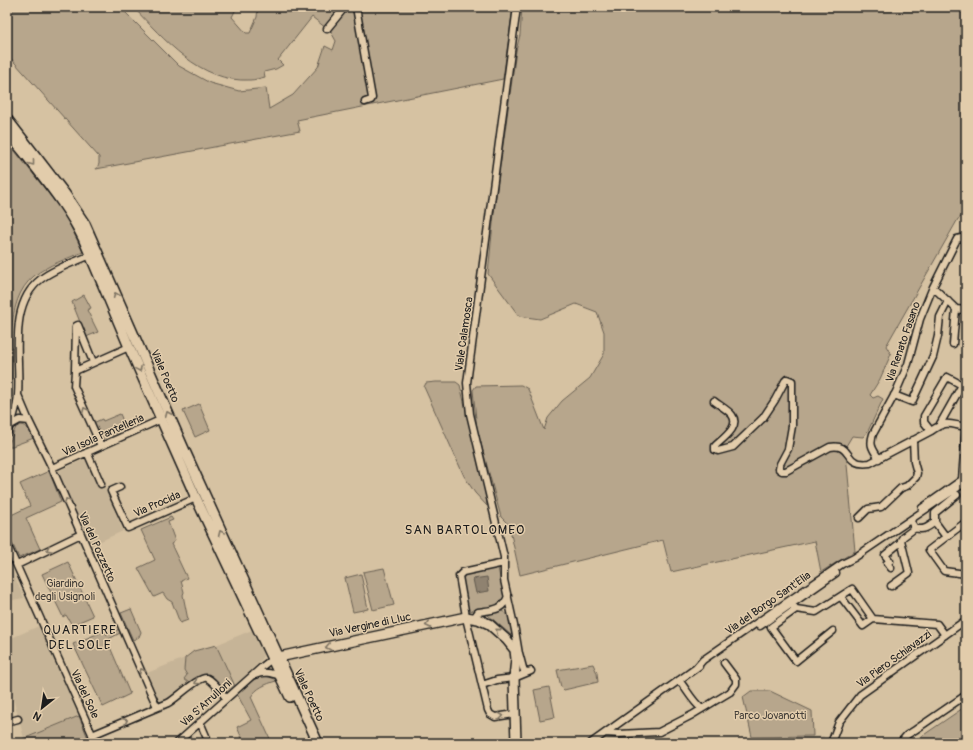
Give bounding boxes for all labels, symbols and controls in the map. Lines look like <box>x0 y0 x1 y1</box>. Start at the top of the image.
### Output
one-way arrow <box>28 159 35 166</box>
one-way arrow <box>113 292 121 299</box>
street label: Viale Calamosca <box>452 296 476 372</box>
street label: Via Renato Fasano <box>883 300 923 384</box>
street label: Viale Poetto <box>148 348 182 405</box>
one-way arrow <box>134 364 142 372</box>
one-way arrow <box>82 407 90 415</box>
street label: Via Isola Pantelleria <box>60 411 146 459</box>
one-way arrow <box>165 411 173 418</box>
street label: Via Procida <box>132 488 182 520</box>
one-way arrow <box>63 498 71 505</box>
street label: Via del Pozzetto <box>76 510 118 584</box>
district label: SAN BARTOLOMEO <box>405 522 525 538</box>
one-way arrow <box>218 529 226 536</box>
one-way arrow <box>45 544 53 552</box>
street label: Via del Borgo Sant'Elia <box>723 569 813 637</box>
park label: Giardino degli Usignoli <box>35 577 95 603</box>
street label: Via Vergine di Lluc <box>328 610 412 640</box>
one-way arrow <box>425 621 431 629</box>
district label: QUARTIERE DEL SOLE <box>43 622 117 653</box>
street label: Via Piero Schiavazzi <box>854 627 934 691</box>
one-way arrow <box>495 629 503 636</box>
one-way arrow <box>325 642 331 650</box>
street label: Viale Poetto <box>291 667 327 723</box>
street label: Via del Sole <box>68 668 102 721</box>
one-way arrow <box>139 668 147 676</box>
street label: Via S'Arrulloni <box>178 677 234 729</box>
one-way arrow <box>195 677 202 684</box>
north arrow <box>22 688 62 728</box>
text: N <box>30 708 44 724</box>
park label: Parco Jovanotti <box>734 709 806 722</box>
one-way arrow <box>498 712 504 721</box>
one-way arrow <box>121 718 128 726</box>

